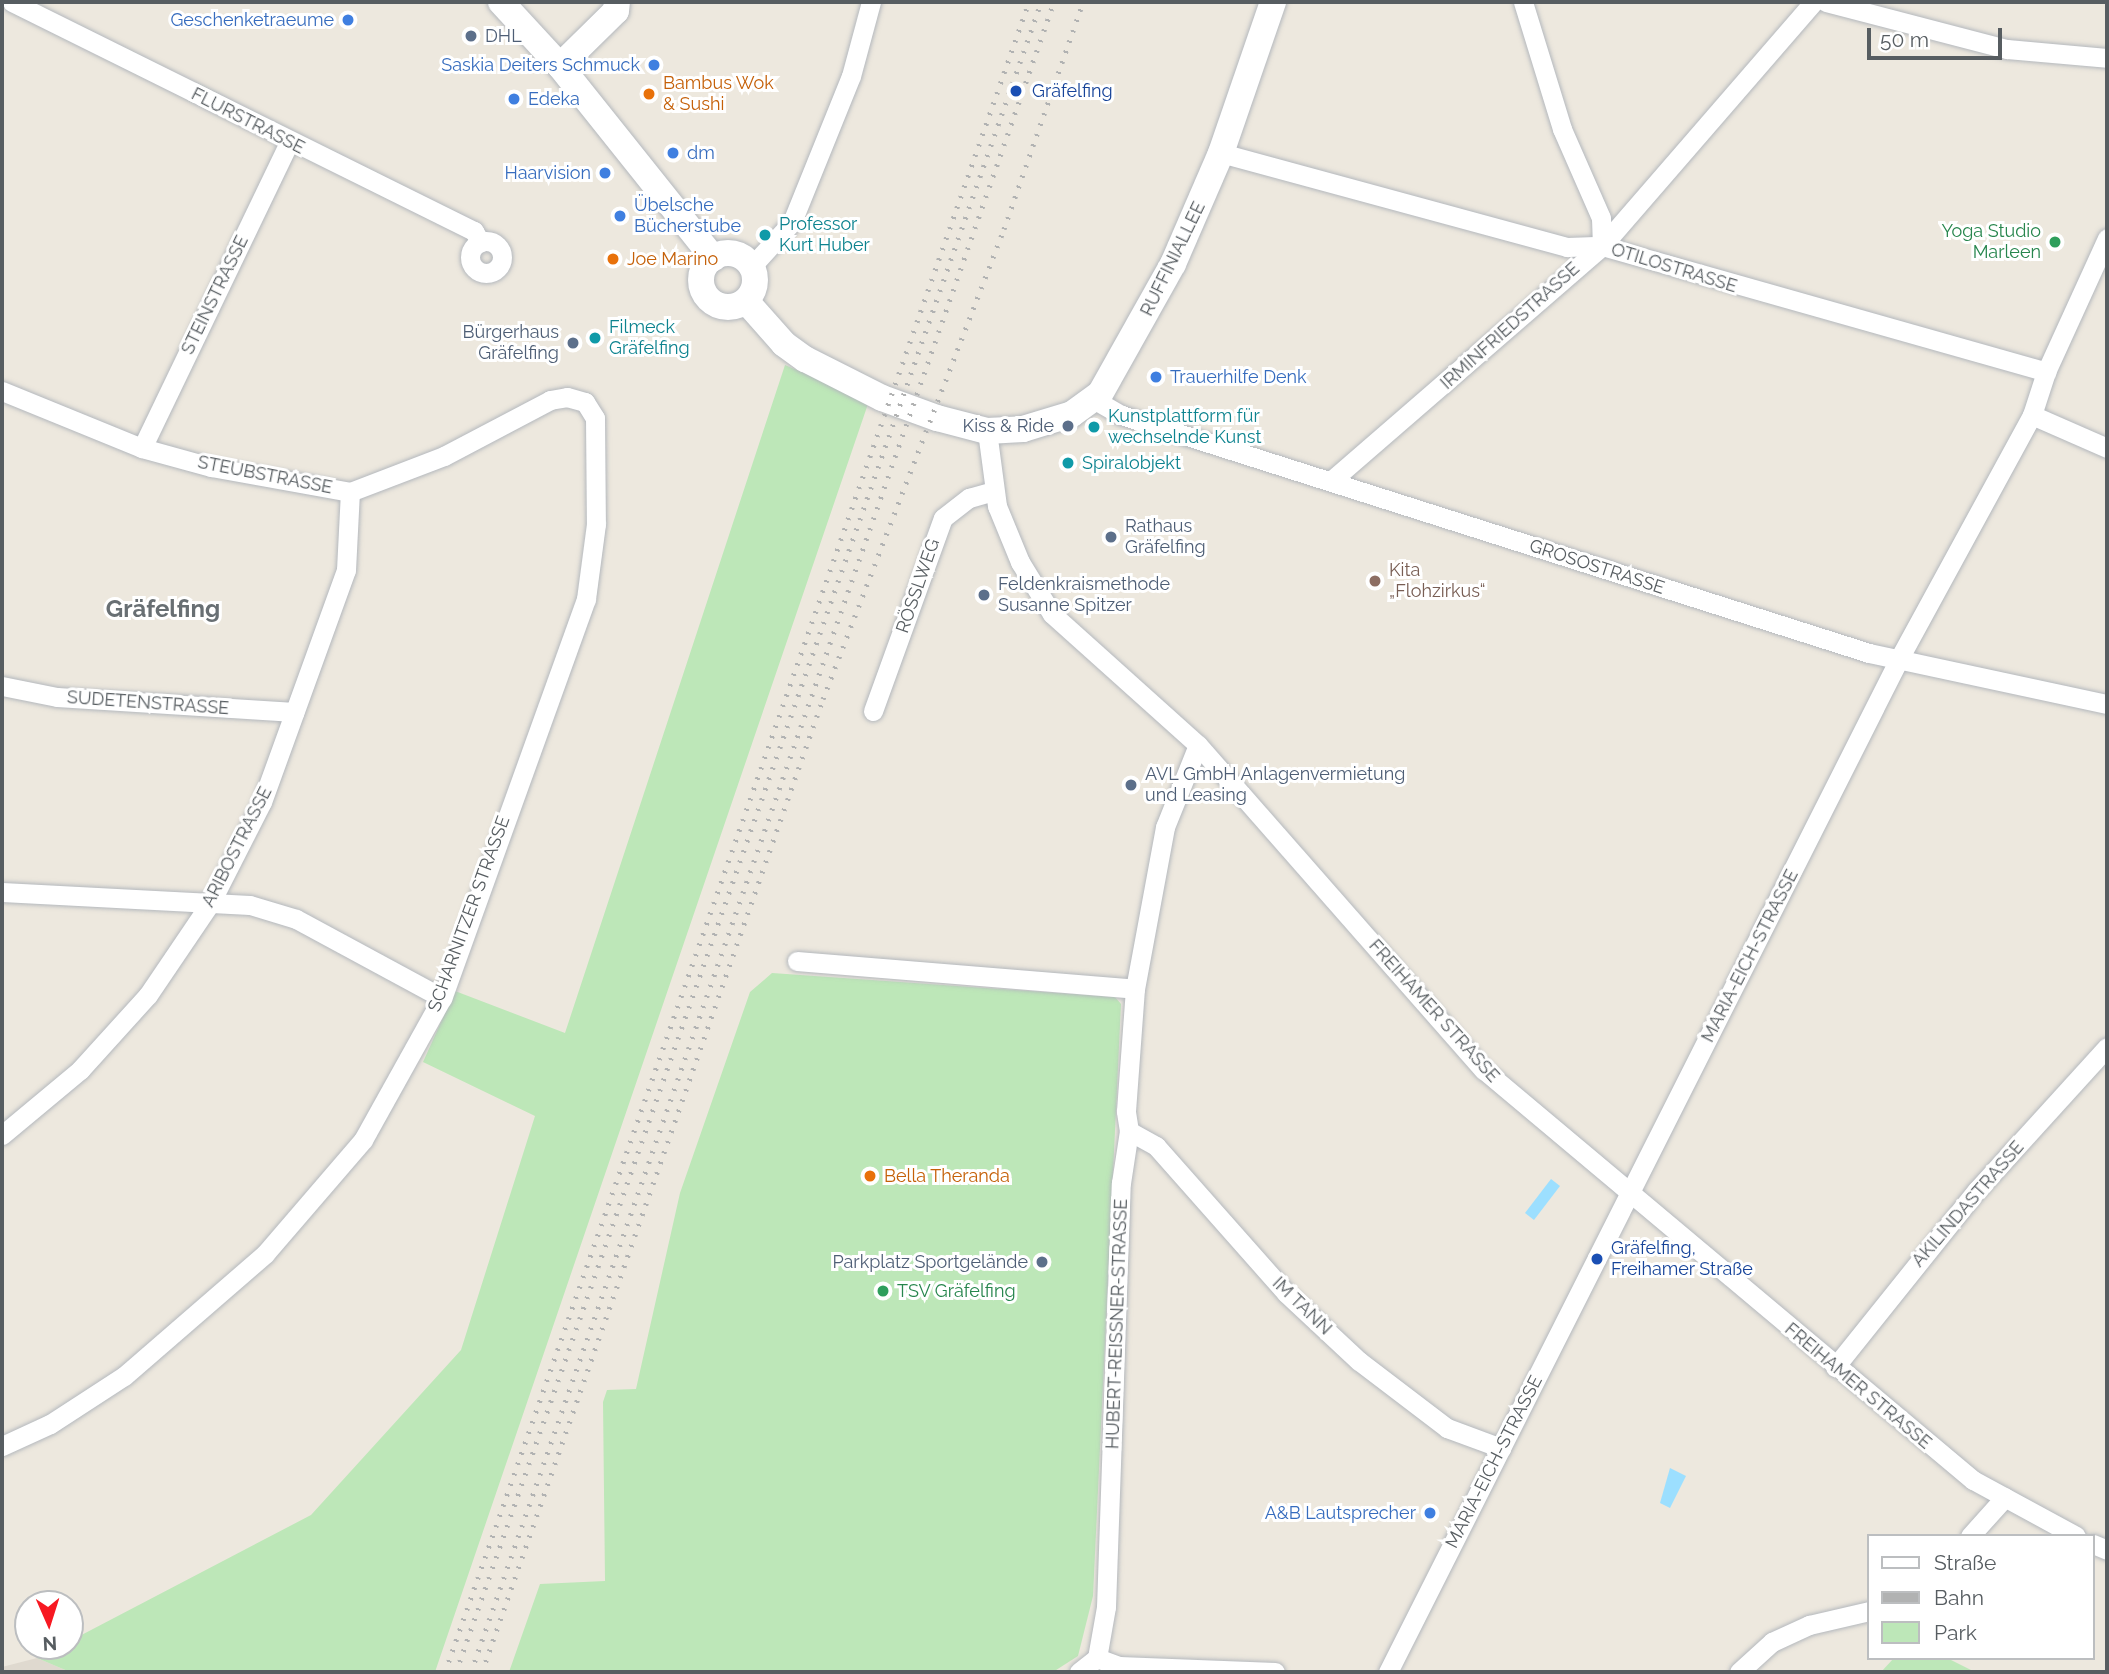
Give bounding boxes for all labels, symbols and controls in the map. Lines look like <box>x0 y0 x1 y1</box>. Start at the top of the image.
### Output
place label: Geschenketraeume <box>170 9 334 31</box>
marker: Geschenketraeume <box>340 12 356 28</box>
scale bar <box>1871 14 2006 58</box>
place label: DHL <box>485 25 522 47</box>
text: 50 m <box>1880 27 1929 52</box>
marker: DHL <box>463 28 479 44</box>
place label: Saskia Deiters Schmuck <box>441 54 640 76</box>
marker: Saskia Deiters Schmuck <box>646 57 662 73</box>
place label: Bambus Wok & Sushi <box>663 73 774 116</box>
place label: Gräfelfing <box>1032 80 1113 102</box>
marker: Gräfelfing <box>1006 81 1026 101</box>
street label: FLURSTRASSE <box>188 83 308 159</box>
marker: Bambus Wok & Sushi <box>641 86 657 102</box>
place label: Edeka <box>528 88 580 110</box>
marker: Edeka <box>506 91 522 107</box>
place label: dm <box>687 142 715 164</box>
marker: dm <box>665 145 681 161</box>
place label: Haarvision <box>505 162 591 184</box>
marker: Haarvision <box>597 165 613 181</box>
place label: Übelsche Bücherstube <box>634 195 741 238</box>
street label: RUFFINIALLEE <box>1136 198 1210 320</box>
marker: Übelsche Bücherstube <box>612 208 628 224</box>
place label: Professor Kurt Huber <box>779 214 870 256</box>
place label: Yoga Studio Marleen <box>1941 221 2041 264</box>
marker: Professor Kurt Huber <box>757 227 773 243</box>
street label: STEINSTRASSE <box>177 232 253 358</box>
marker: Yoga Studio Marleen <box>2047 234 2063 250</box>
street label: OTILOSTRASSE <box>1609 239 1739 297</box>
place label: Joe Marino <box>627 248 718 270</box>
marker: Joe Marino <box>605 251 621 267</box>
street label: IRMINFRIEDSTRASSE <box>1436 258 1584 394</box>
place label: Filmeck Gräfelfing <box>609 317 690 360</box>
place label: Bürgerhaus Gräfelfing <box>463 322 559 364</box>
marker: Filmeck Gräfelfing <box>587 330 603 346</box>
marker: Bürgerhaus Gräfelfing <box>565 335 581 351</box>
place label: Trauerhilfe Denk <box>1170 366 1307 388</box>
marker: Trauerhilfe Denk <box>1148 369 1164 385</box>
place label: Kunstplattform für wechselnde Kunst <box>1108 406 1261 448</box>
place label: Kiss & Ride <box>963 415 1054 437</box>
marker: Kiss & Ride <box>1060 418 1076 434</box>
marker: Kunstplattform für wechselnde Kunst <box>1086 419 1102 435</box>
street label: STEUBSTRASSE <box>196 451 334 499</box>
place label: Spiralobjekt <box>1082 452 1181 474</box>
marker: Spiralobjekt <box>1060 455 1076 471</box>
place label: Rathaus Gräfelfing <box>1125 516 1206 558</box>
marker: Rathaus Gräfelfing <box>1103 529 1119 545</box>
street label: GROSOSTRASSE <box>1527 535 1667 599</box>
street label: RÖSSLWEG <box>892 536 944 636</box>
place label: Kita „Flohzirkus“ <box>1389 560 1486 602</box>
marker: Kita „Flohzirkus“ <box>1367 573 1383 589</box>
place label: Feldenkraismethode Susanne Spitzer <box>998 574 1170 616</box>
marker: Feldenkraismethode Susanne Spitzer <box>976 587 992 603</box>
district label: Gräfelfing <box>106 595 220 623</box>
street label: SUDETENSTRASSE <box>66 687 230 719</box>
place label: AVL GmbH Anlagenvermietung und Leasing <box>1145 764 1406 806</box>
marker: AVL GmbH Anlagenvermietung und Leasing <box>1123 777 1139 793</box>
street label: ARIBOSTRASSE <box>197 783 277 911</box>
street label: SCHARNITZER STRASSE <box>423 813 515 1015</box>
street label: MARIA-EICH-STRASSE <box>1697 866 1803 1046</box>
street label: FREIHAMER STRASSE <box>1364 935 1504 1087</box>
street label: AKILINDASTRASSE <box>1907 1137 2029 1271</box>
place label: Bella Theranda <box>884 1165 1010 1187</box>
marker: Bella Theranda <box>862 1168 878 1184</box>
street label: HUBERT-REISSNER-STRASSE <box>1102 1198 1132 1450</box>
place label: Gräfelfing, Freihamer Straße <box>1611 1238 1753 1280</box>
place label: Parkplatz Sportgelände <box>832 1251 1028 1273</box>
marker: Gräfelfing, Freihamer Straße <box>1589 1251 1605 1267</box>
marker: Parkplatz Sportgelände <box>1034 1254 1050 1270</box>
street label: IM TANN <box>1268 1272 1336 1340</box>
place label: TSV Gräfelfing <box>897 1280 1016 1302</box>
marker: TSV Gräfelfing <box>875 1283 891 1299</box>
street label: FREIHAMER STRASSE <box>1780 1318 1936 1454</box>
street label: MARIA-EICH-STRASSE <box>1441 1372 1547 1552</box>
place label: A&B Lautsprecher <box>1265 1502 1416 1524</box>
marker: A&B Lautsprecher <box>1422 1505 1438 1521</box>
legend <box>1868 1534 2095 1660</box>
text: Straße <box>1934 1550 1996 1575</box>
text: Bahn <box>1934 1585 1984 1610</box>
north arrow <box>14 1590 84 1660</box>
text: Park <box>1934 1620 1977 1645</box>
text: N <box>42 1633 58 1655</box>

